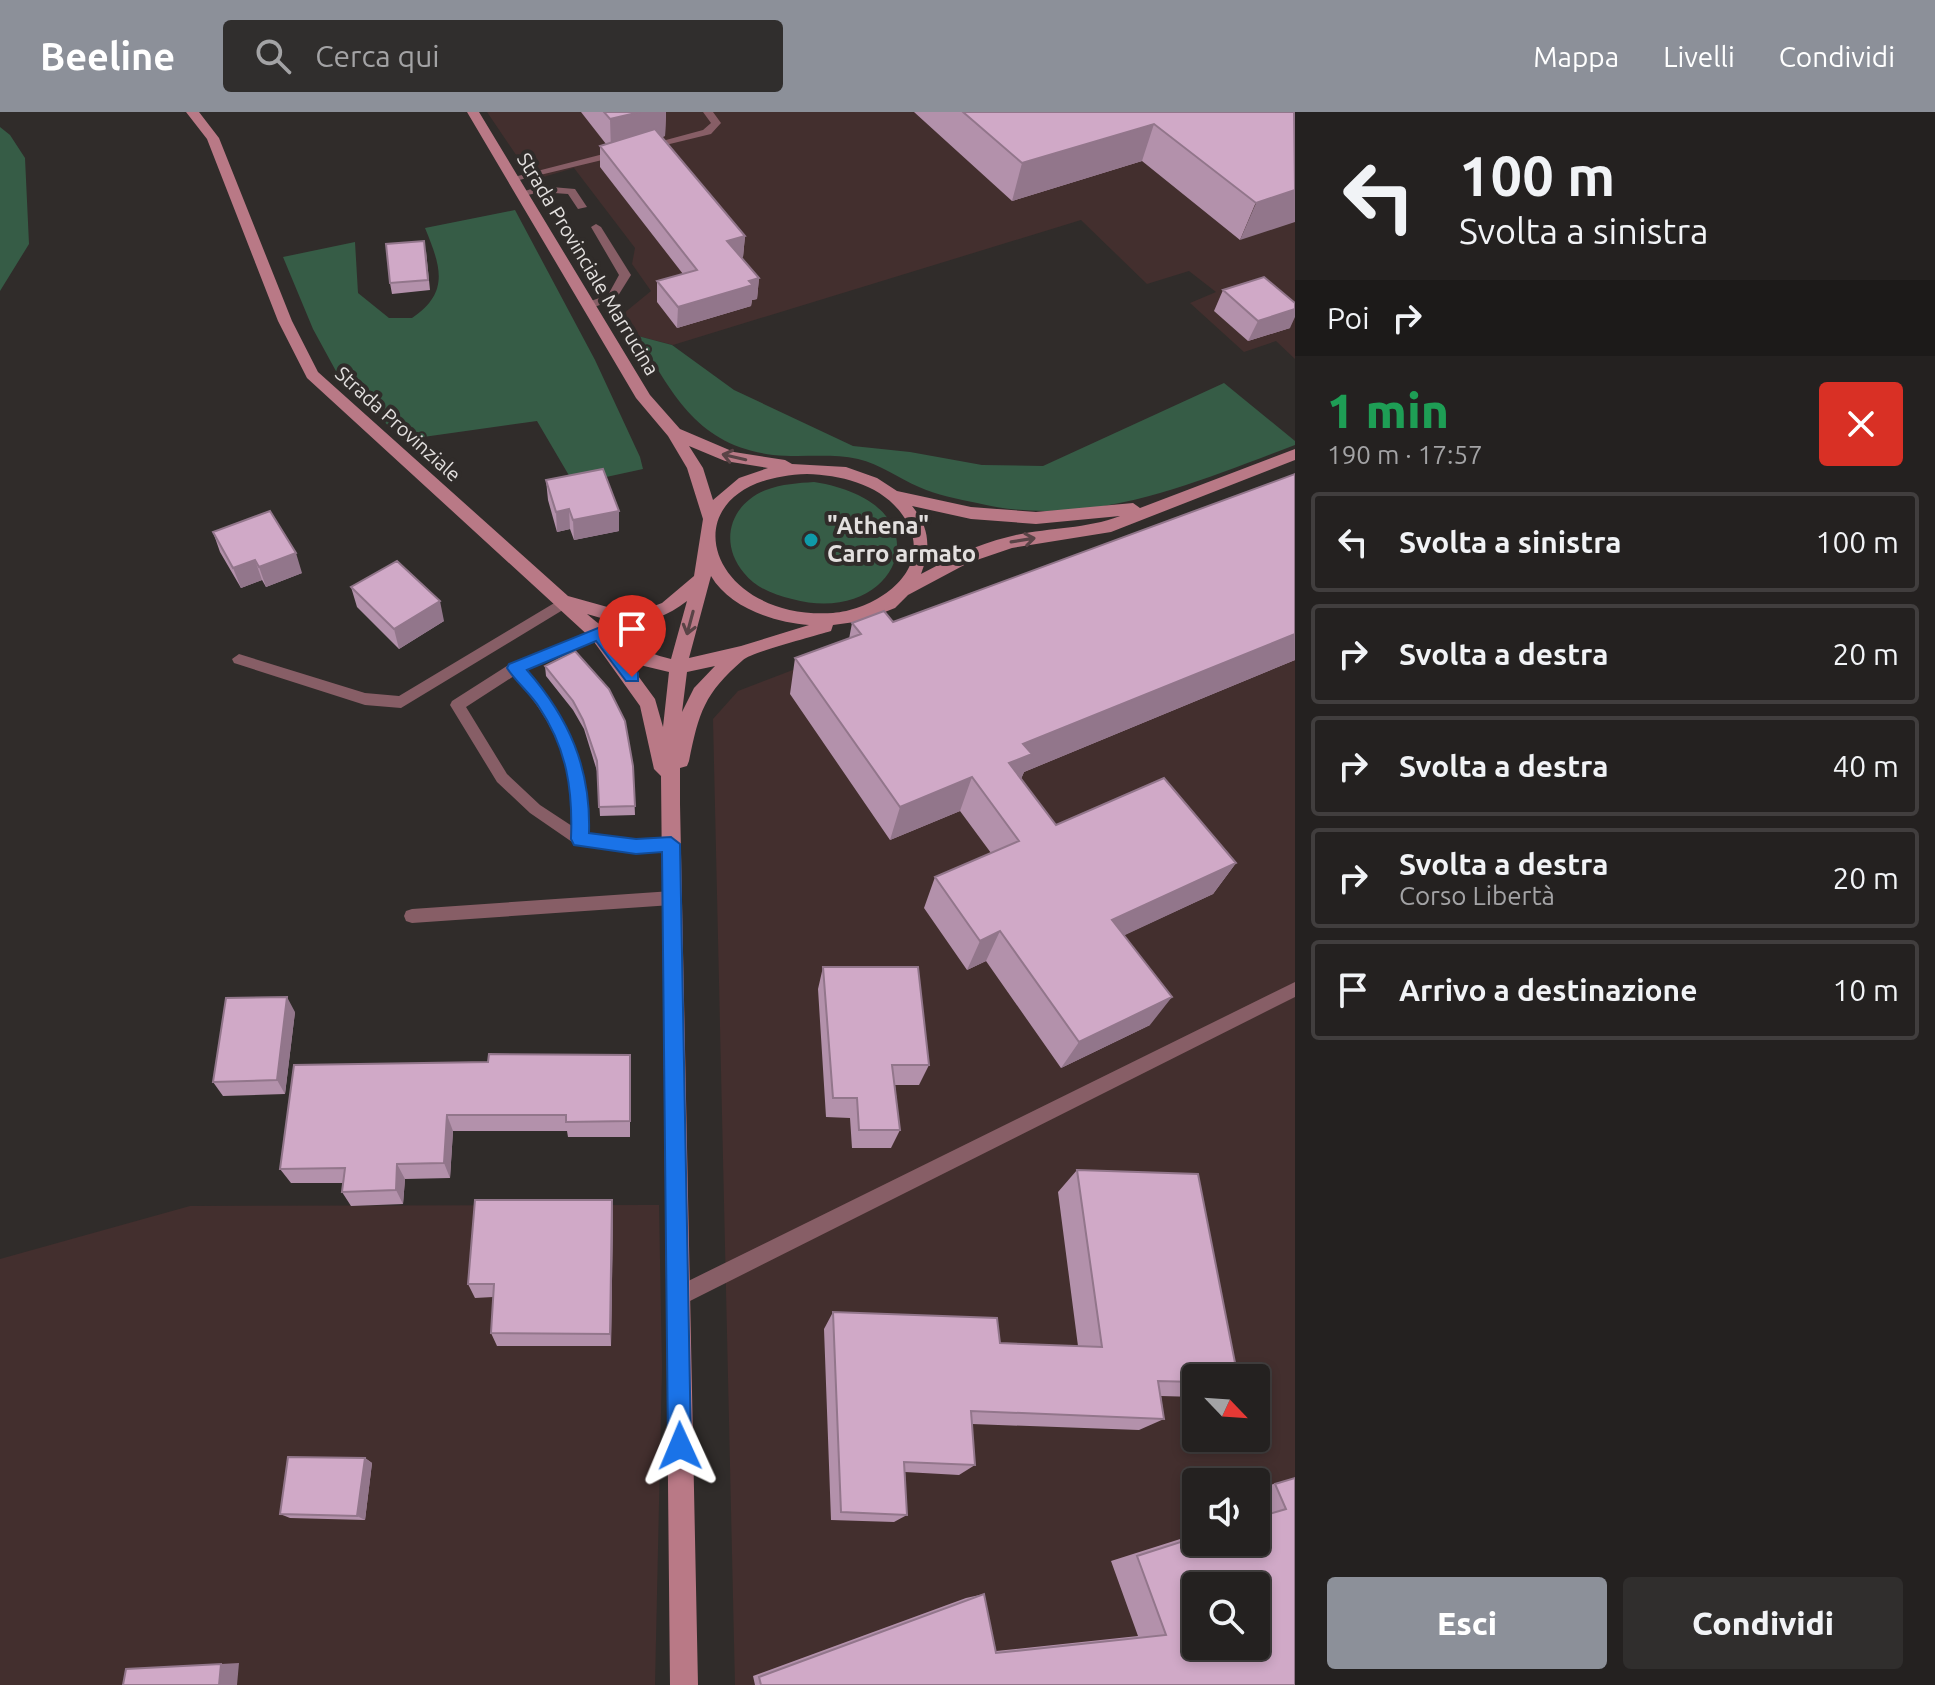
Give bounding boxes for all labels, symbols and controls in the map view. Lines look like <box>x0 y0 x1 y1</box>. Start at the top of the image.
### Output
search box <box>223 20 783 92</box>
icon: search <box>251 34 295 78</box>
text: Beeline <box>40 35 175 77</box>
text: Cerca qui <box>315 39 440 73</box>
text: Mappa <box>1533 41 1619 72</box>
text: Livelli <box>1663 41 1735 72</box>
text: Condividi <box>1779 41 1895 72</box>
icon: left <box>1327 144 1431 248</box>
text: 100 m <box>1459 144 1615 207</box>
street label: Strada Provinciale Marrucina <box>513 148 664 379</box>
text: Svolta a sinistra <box>1459 210 1709 251</box>
icon: right <box>1385 296 1429 340</box>
text: Poi <box>1327 301 1369 335</box>
street label: Strada Provinziale <box>331 361 466 486</box>
button: close <box>1819 382 1903 466</box>
text: 1 min <box>1327 383 1449 437</box>
text: 190 m · 17:57 <box>1327 440 1483 469</box>
one-way arrow <box>722 449 748 464</box>
place label: "Athena" Carro armato <box>827 512 976 567</box>
icon: left <box>1331 520 1375 564</box>
text: Svolta a sinistra <box>1399 525 1622 559</box>
text: 100 m <box>1815 525 1899 559</box>
marker: "Athena" Carro armato <box>802 531 820 549</box>
one-way arrow <box>1009 532 1035 547</box>
pin <box>598 595 666 677</box>
icon: arrive <box>610 607 654 651</box>
one-way arrow <box>681 610 696 636</box>
icon: right <box>1331 632 1375 676</box>
text: Svolta a destra <box>1399 637 1608 671</box>
text: 20 m <box>1832 637 1899 671</box>
icon: right <box>1331 744 1375 788</box>
text: Svolta a destra <box>1399 749 1608 783</box>
text: 40 m <box>1832 749 1899 783</box>
text: Svolta a destra <box>1399 847 1608 881</box>
icon: right <box>1331 856 1375 900</box>
text: 20 m <box>1832 861 1899 895</box>
text: Corso Libertà <box>1399 881 1555 910</box>
icon: arrive <box>1331 968 1375 1012</box>
text: Arrivo a destinazione <box>1399 973 1697 1007</box>
text: 10 m <box>1832 973 1899 1007</box>
north arrow <box>1182 1364 1270 1452</box>
map controls <box>1182 1364 1270 1660</box>
position arrow <box>638 1404 722 1488</box>
button: sound <box>1182 1468 1270 1556</box>
button: search <box>1182 1572 1270 1660</box>
button: Esci <box>1327 1577 1607 1669</box>
button: Condividi <box>1623 1577 1903 1669</box>

